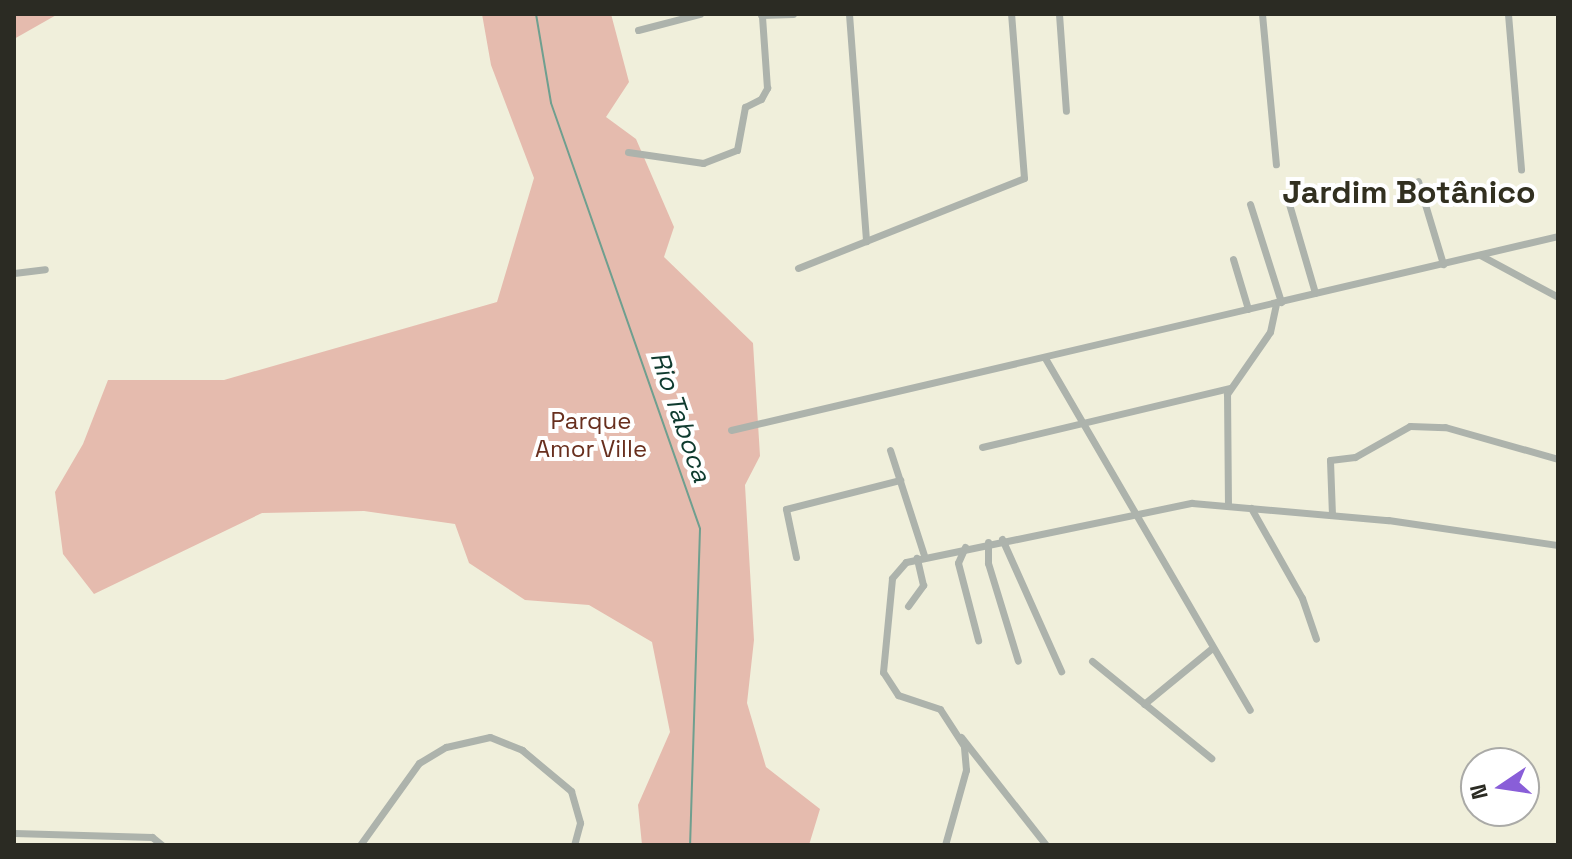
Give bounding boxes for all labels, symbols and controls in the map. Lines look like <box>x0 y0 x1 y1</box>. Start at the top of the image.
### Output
district label: Jardim Botânico <box>1282 173 1536 211</box>
water label: Rio Taboca <box>643 347 717 487</box>
park label: Parque Amor Ville <box>535 407 647 463</box>
north arrow <box>1460 747 1540 827</box>
text: N <box>1463 782 1494 802</box>

